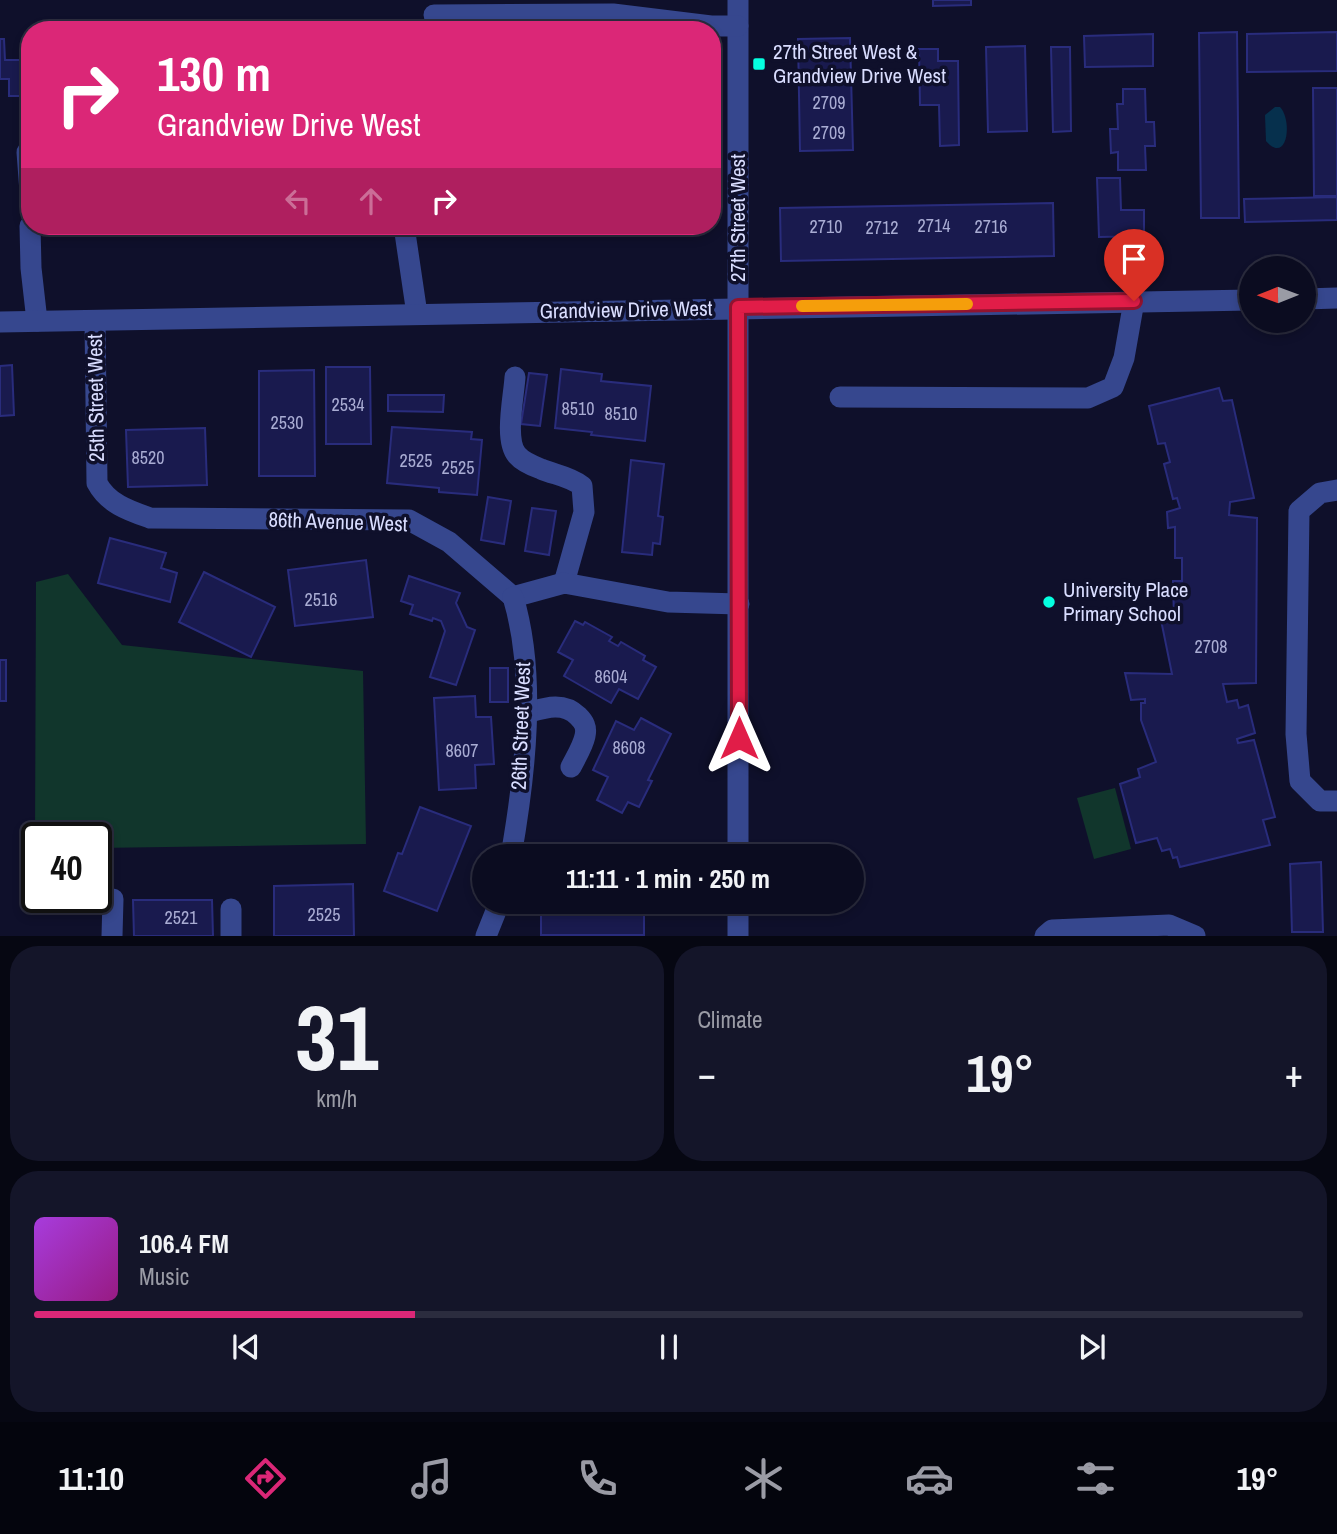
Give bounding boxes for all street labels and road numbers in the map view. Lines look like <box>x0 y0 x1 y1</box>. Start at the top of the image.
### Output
street label: 27th Street West <box>723 154 752 282</box>
street label: Grandview Drive West <box>539 293 713 326</box>
street label: 25th Street West <box>80 334 111 462</box>
street label: 86th Avenue West <box>268 505 408 538</box>
street label: 26th Street West <box>504 661 537 790</box>

